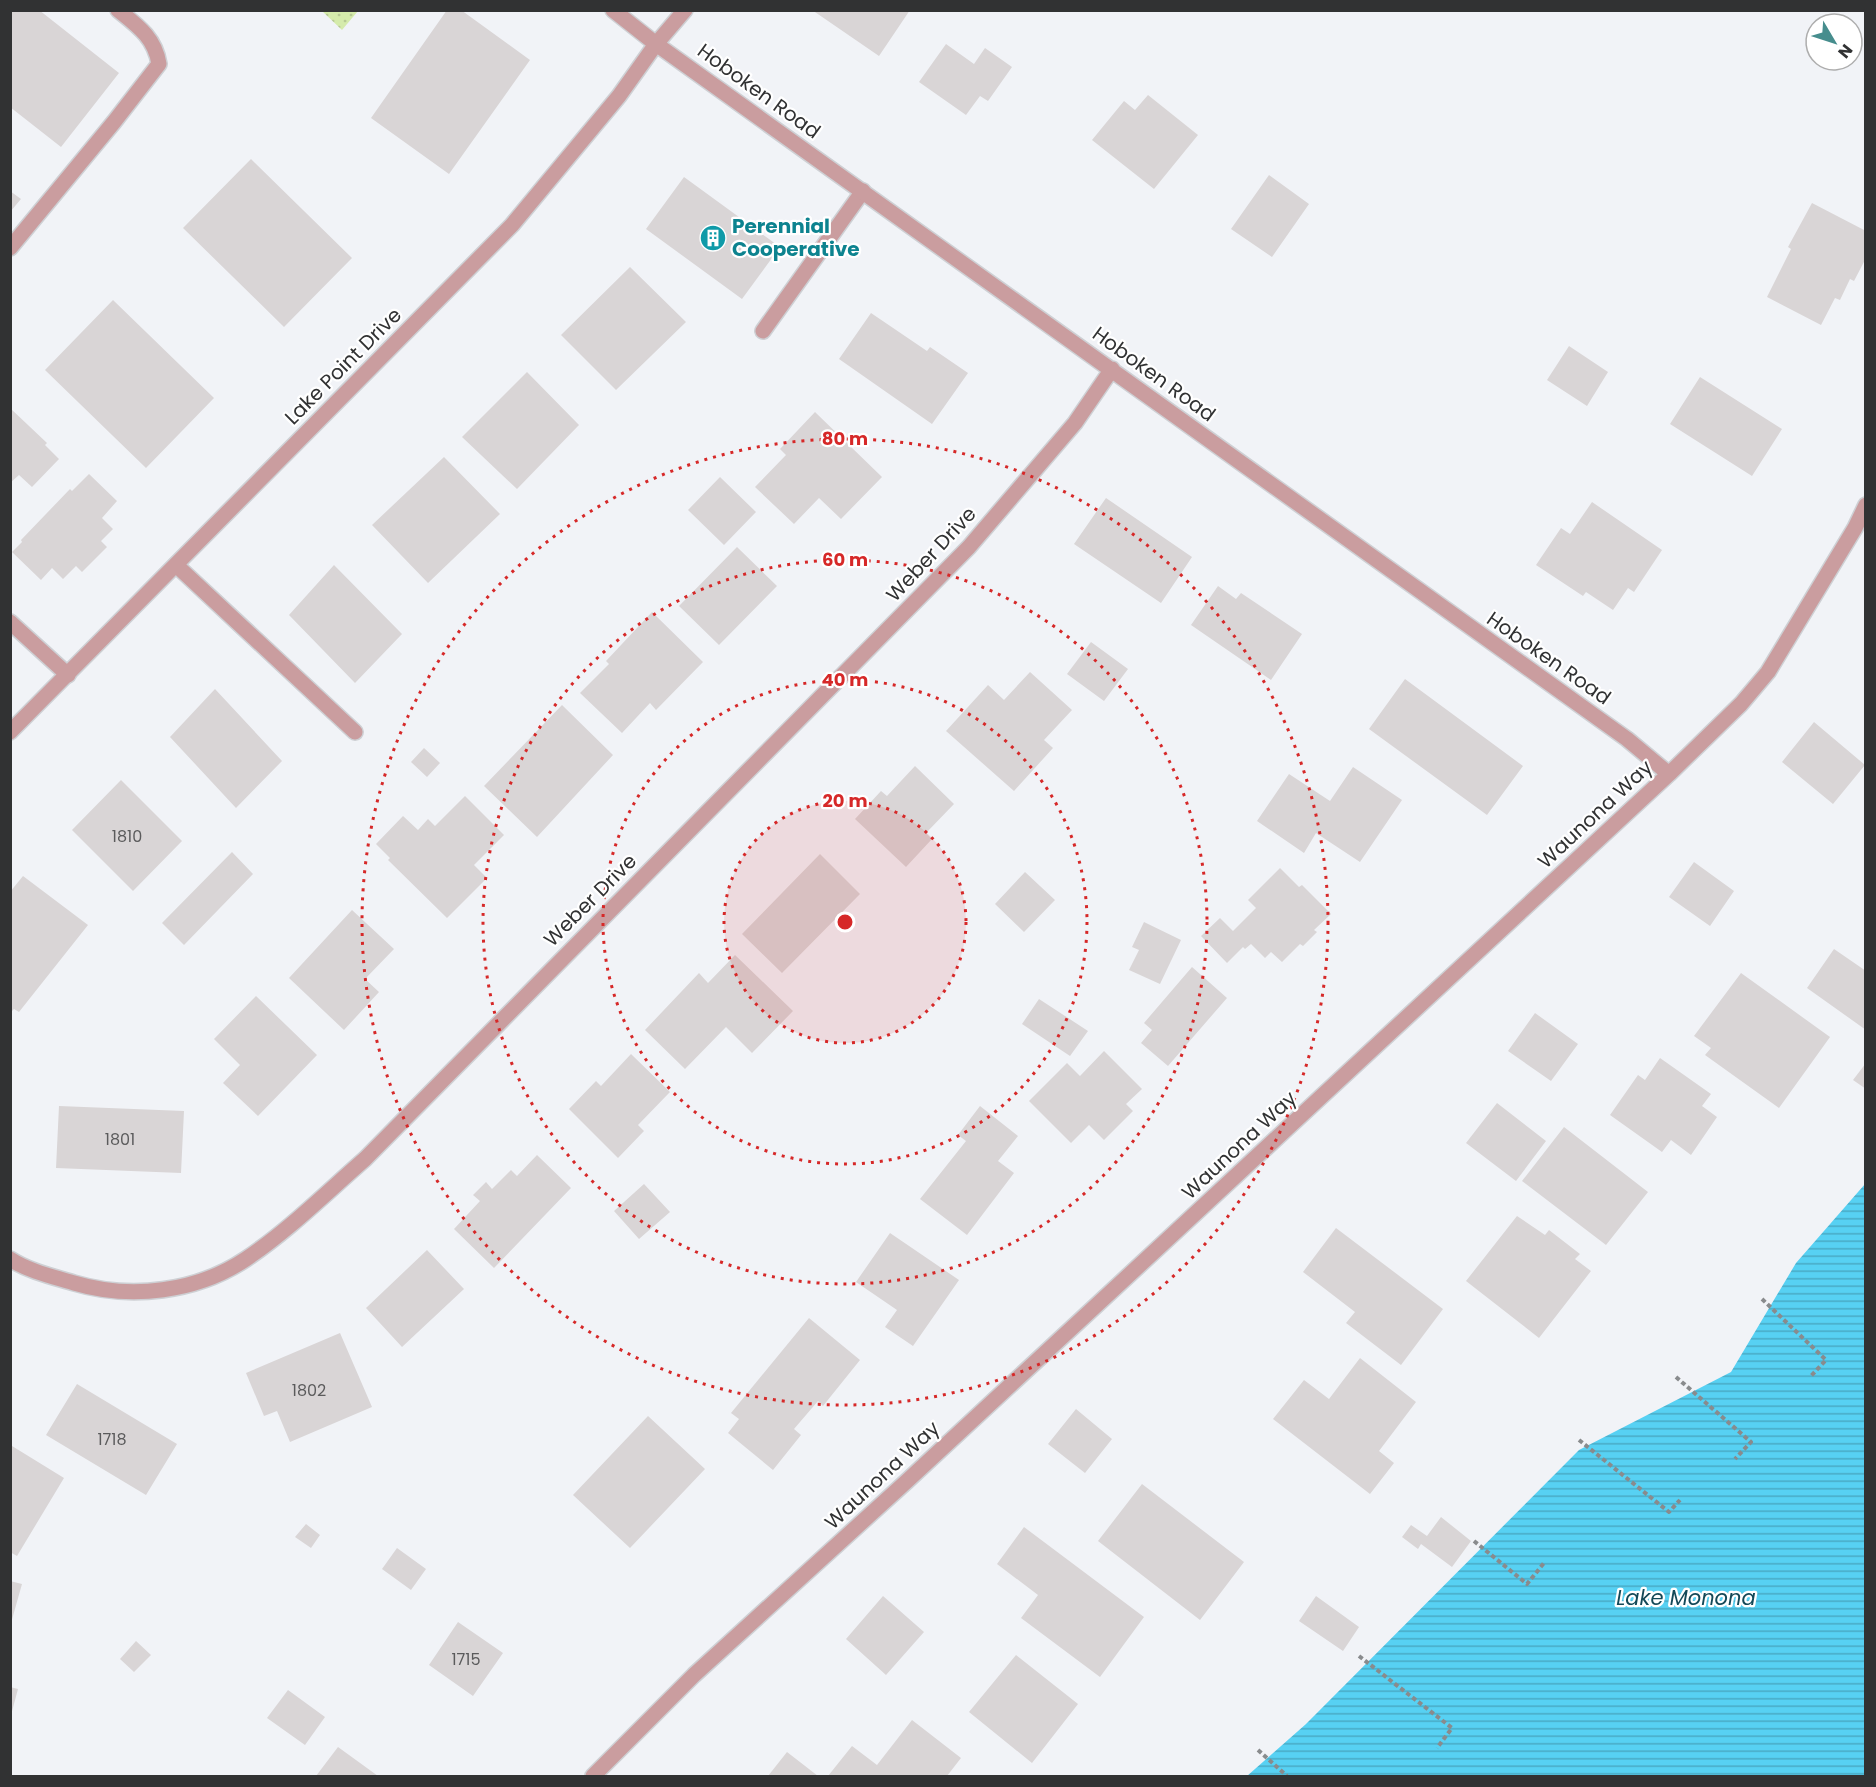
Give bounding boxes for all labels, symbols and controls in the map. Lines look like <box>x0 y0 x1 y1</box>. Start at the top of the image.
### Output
north arrow <box>1804 12 1864 72</box>
street label: Hoboken Road <box>692 37 826 145</box>
text: N <box>1833 39 1858 63</box>
place label: Perennial Cooperative <box>732 212 860 263</box>
building icon: Perennial Cooperative <box>698 223 728 253</box>
street label: Lake Point Drive <box>278 301 408 431</box>
street label: Hoboken Road <box>1087 320 1221 428</box>
text: 80 m <box>822 426 868 451</box>
street label: Weber Drive <box>880 500 982 608</box>
text: 60 m <box>822 547 868 572</box>
street label: Hoboken Road <box>1481 605 1617 711</box>
text: 40 m <box>822 667 868 692</box>
street label: Waunona Way <box>1532 753 1658 875</box>
text: 20 m <box>823 788 867 813</box>
house number: 1810 <box>112 825 142 848</box>
street label: Weber Drive <box>537 847 643 953</box>
centre of rings <box>835 912 855 932</box>
street label: Waunona Way <box>1176 1084 1302 1206</box>
house number: 1801 <box>105 1128 135 1151</box>
house number: 1802 <box>292 1379 326 1402</box>
street label: Waunona Way <box>819 1414 945 1536</box>
house number: 1718 <box>97 1428 127 1451</box>
water label: Lake Monona <box>1616 1583 1756 1612</box>
house number: 1715 <box>451 1648 481 1671</box>

